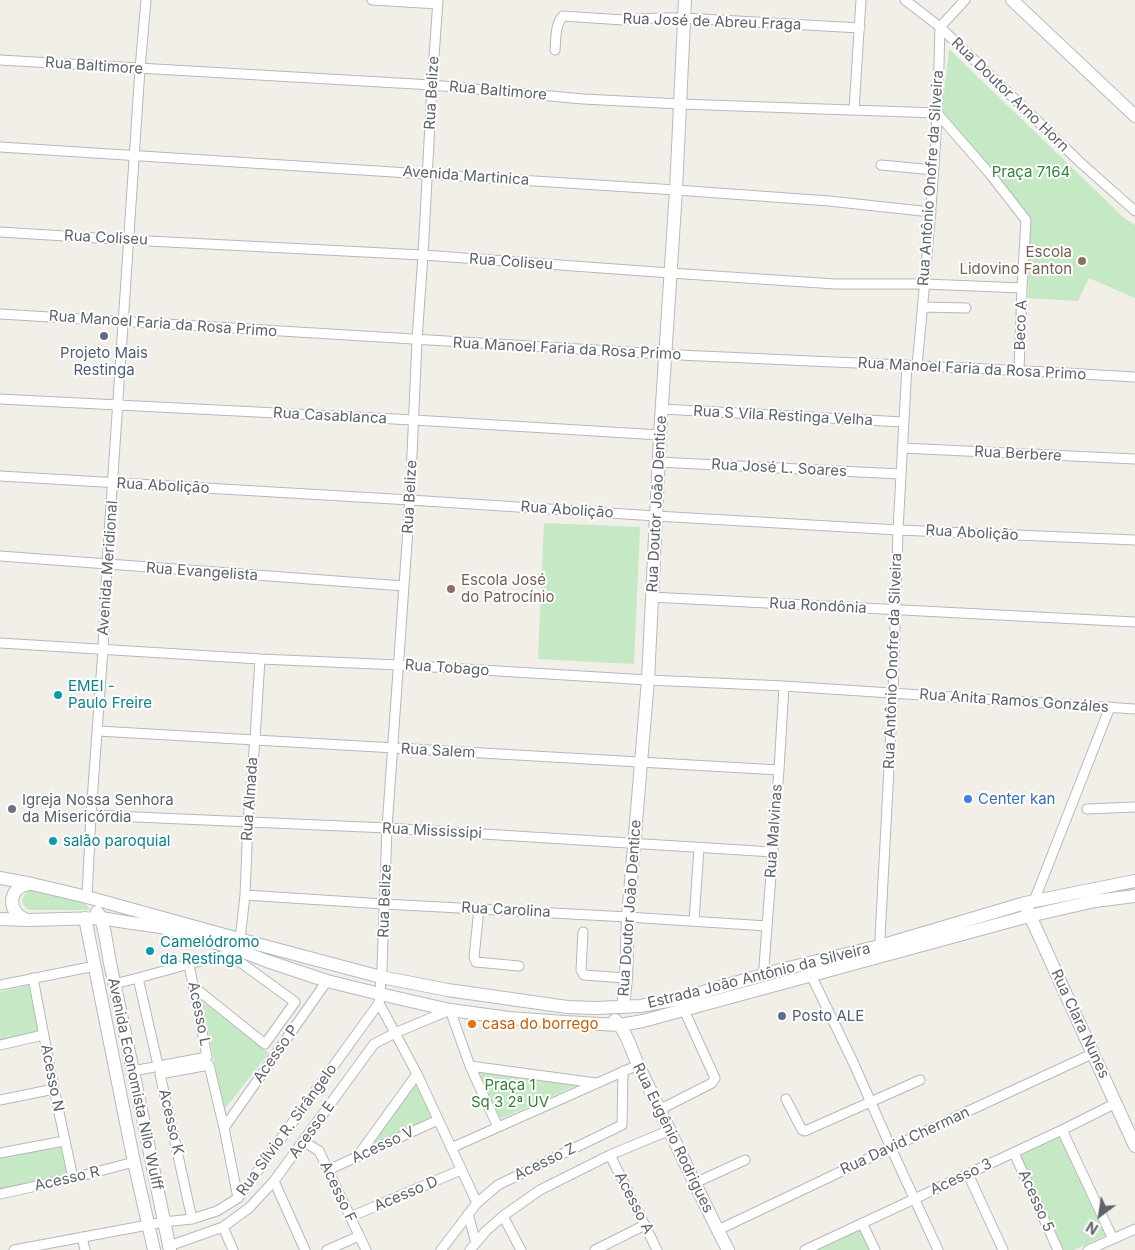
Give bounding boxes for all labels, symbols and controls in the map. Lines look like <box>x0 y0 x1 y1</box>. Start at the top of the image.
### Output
street label: Rua José de Abreu Fraga <box>622 10 802 34</box>
street label: Rua Doutor Arno Horn <box>947 34 1073 156</box>
street label: Rua Baltimore <box>44 54 144 78</box>
street label: Rua Belize <box>421 56 443 130</box>
street label: Rua Antônio Onofre da Silveira <box>914 69 948 287</box>
street label: Rua Baltimore <box>448 78 548 104</box>
street label: Avenida Martinica <box>402 163 530 189</box>
park label: Praça 7164 <box>992 163 1070 181</box>
street label: Rua Coliseu <box>64 227 148 249</box>
place label: Escola Lidovino Fanton <box>959 243 1072 278</box>
street label: Rua Coliseu <box>469 250 553 274</box>
marker: Escola Lidovino Fanton <box>1076 255 1088 267</box>
street label: Beco A <box>1011 299 1031 351</box>
street label: Rua Manoel Faria da Rosa Primo <box>48 307 278 341</box>
marker: Projeto Mais Restinga <box>98 330 110 342</box>
street label: Rua Manoel Faria da Rosa Primo <box>452 334 682 364</box>
place label: Projeto Mais Restinga <box>60 344 148 379</box>
street label: Rua Manoel Faria da Rosa Primo <box>857 354 1087 384</box>
street label: Rua S Vila Restinga Velha <box>693 402 873 430</box>
street label: Rua Casablanca <box>273 404 387 428</box>
street label: Rua Doutor João Dentice <box>643 415 671 593</box>
street label: Rua Berbere <box>974 443 1062 465</box>
street label: Rua José L. Soares <box>711 455 847 481</box>
street label: Rua Belize <box>399 460 421 534</box>
street label: Rua Abolição <box>116 475 210 497</box>
street label: Rua Abolição <box>520 498 614 522</box>
street label: Avenida Meridional <box>94 500 122 636</box>
street label: Rua Abolição <box>925 522 1019 544</box>
street label: Rua Antônio Onofre da Silveira <box>880 553 906 769</box>
street label: Rua Evangelista <box>145 559 259 585</box>
place label: Escola José do Patrocínio <box>461 571 554 606</box>
marker: Escola José do Patrocínio <box>445 583 457 595</box>
street label: Rua Rondônia <box>769 594 867 618</box>
street label: Rua Tobago <box>404 656 490 680</box>
place label: EMEI - Paulo Freire <box>68 677 152 712</box>
street label: Rua Anita Ramos Gonzáles <box>919 685 1109 717</box>
marker: EMEI - Paulo Freire <box>52 689 64 701</box>
street label: Rua Salem <box>400 740 476 762</box>
street label: Rua Almada <box>238 756 262 842</box>
street label: Rua Malvinas <box>762 783 786 879</box>
place label: Center kan <box>978 790 1055 808</box>
place label: Igreja Nossa Senhora da Misericórdia <box>22 791 174 826</box>
marker: Center kan <box>962 793 974 805</box>
marker: Igreja Nossa Senhora da Misericórdia <box>6 803 18 815</box>
street label: Rua Mississipi <box>382 819 482 843</box>
street label: Rua Doutor João Dentice <box>615 819 645 997</box>
place label: salão paroquial <box>63 832 170 850</box>
marker: salão paroquial <box>47 835 59 847</box>
street label: Rua Belize <box>375 864 395 938</box>
street label: Rua Carolina <box>461 899 551 921</box>
place label: Camelódromo da Restinga <box>160 933 260 968</box>
street label: Estrada João Antônio da Silveira <box>646 940 872 1012</box>
marker: Camelódromo da Restinga <box>144 945 156 957</box>
street label: Rua Clara Nunes <box>1047 967 1113 1081</box>
street label: Avenida Economista Nilo Wulff <box>104 976 166 1192</box>
street label: Acesso L <box>184 980 214 1048</box>
place label: Posto ALE <box>792 1007 864 1025</box>
marker: Posto ALE <box>776 1010 788 1022</box>
place label: casa do borrego <box>482 1015 598 1033</box>
marker: casa do borrego <box>466 1018 478 1030</box>
street label: Acesso P <box>250 1022 302 1086</box>
street label: Acesso N <box>37 1043 67 1113</box>
street label: Rua Eugênio Rodrigues <box>629 1060 717 1216</box>
street label: Rua Sílvio R. Sirângelo <box>233 1061 341 1199</box>
park label: Praça 1 Sq 3 2ª UV <box>471 1076 549 1111</box>
street label: Acesso K <box>155 1087 187 1157</box>
street label: Acesso E <box>285 1098 339 1162</box>
street label: Rua David Cherman <box>838 1103 972 1179</box>
street label: Acesso V <box>349 1123 417 1167</box>
street label: Acesso Z <box>511 1139 579 1185</box>
street label: Acesso 3 <box>927 1155 995 1199</box>
street label: Acesso F <box>316 1158 360 1226</box>
street label: Acesso R <box>33 1163 101 1195</box>
street label: Acesso 5 <box>1014 1167 1058 1235</box>
street label: Acesso A <box>611 1169 657 1237</box>
street label: Acesso D <box>371 1173 441 1215</box>
north arrow <box>1075 1190 1125 1240</box>
text: N <box>1083 1218 1101 1238</box>

